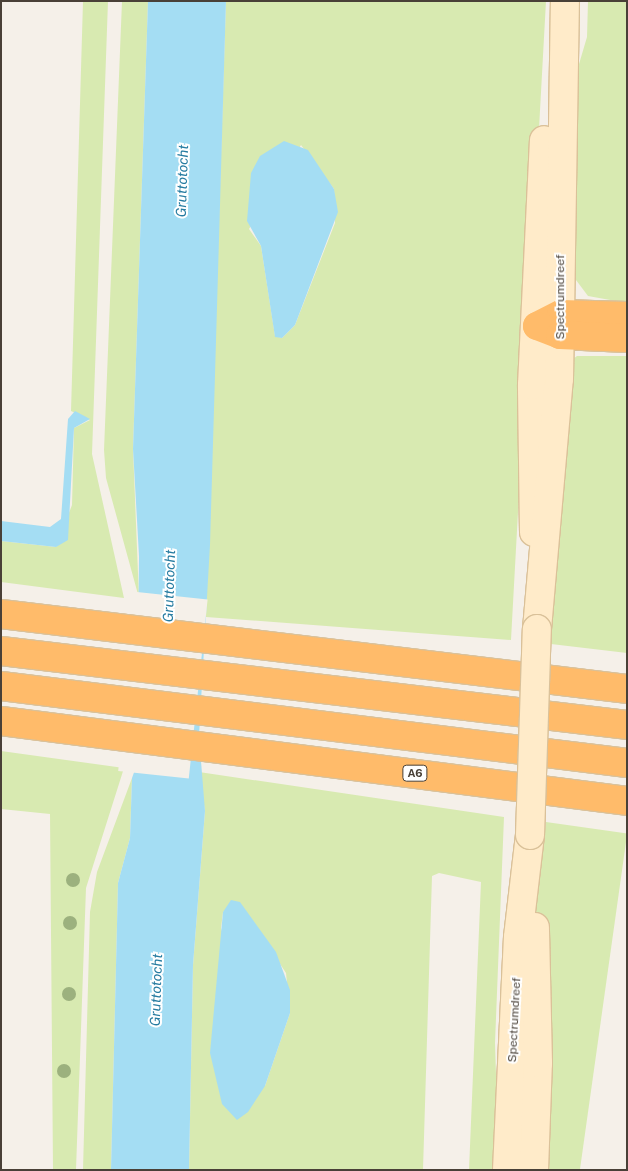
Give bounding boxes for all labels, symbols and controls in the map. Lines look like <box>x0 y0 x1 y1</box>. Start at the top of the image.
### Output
water label: Gruttotocht <box>172 144 192 218</box>
street label: Spectrumdreef <box>554 255 568 339</box>
water label: Gruttotocht <box>159 549 179 623</box>
road number: A6 <box>401 764 429 781</box>
water label: Gruttotocht <box>146 953 166 1027</box>
street label: Spectrumdreef <box>506 977 524 1063</box>

